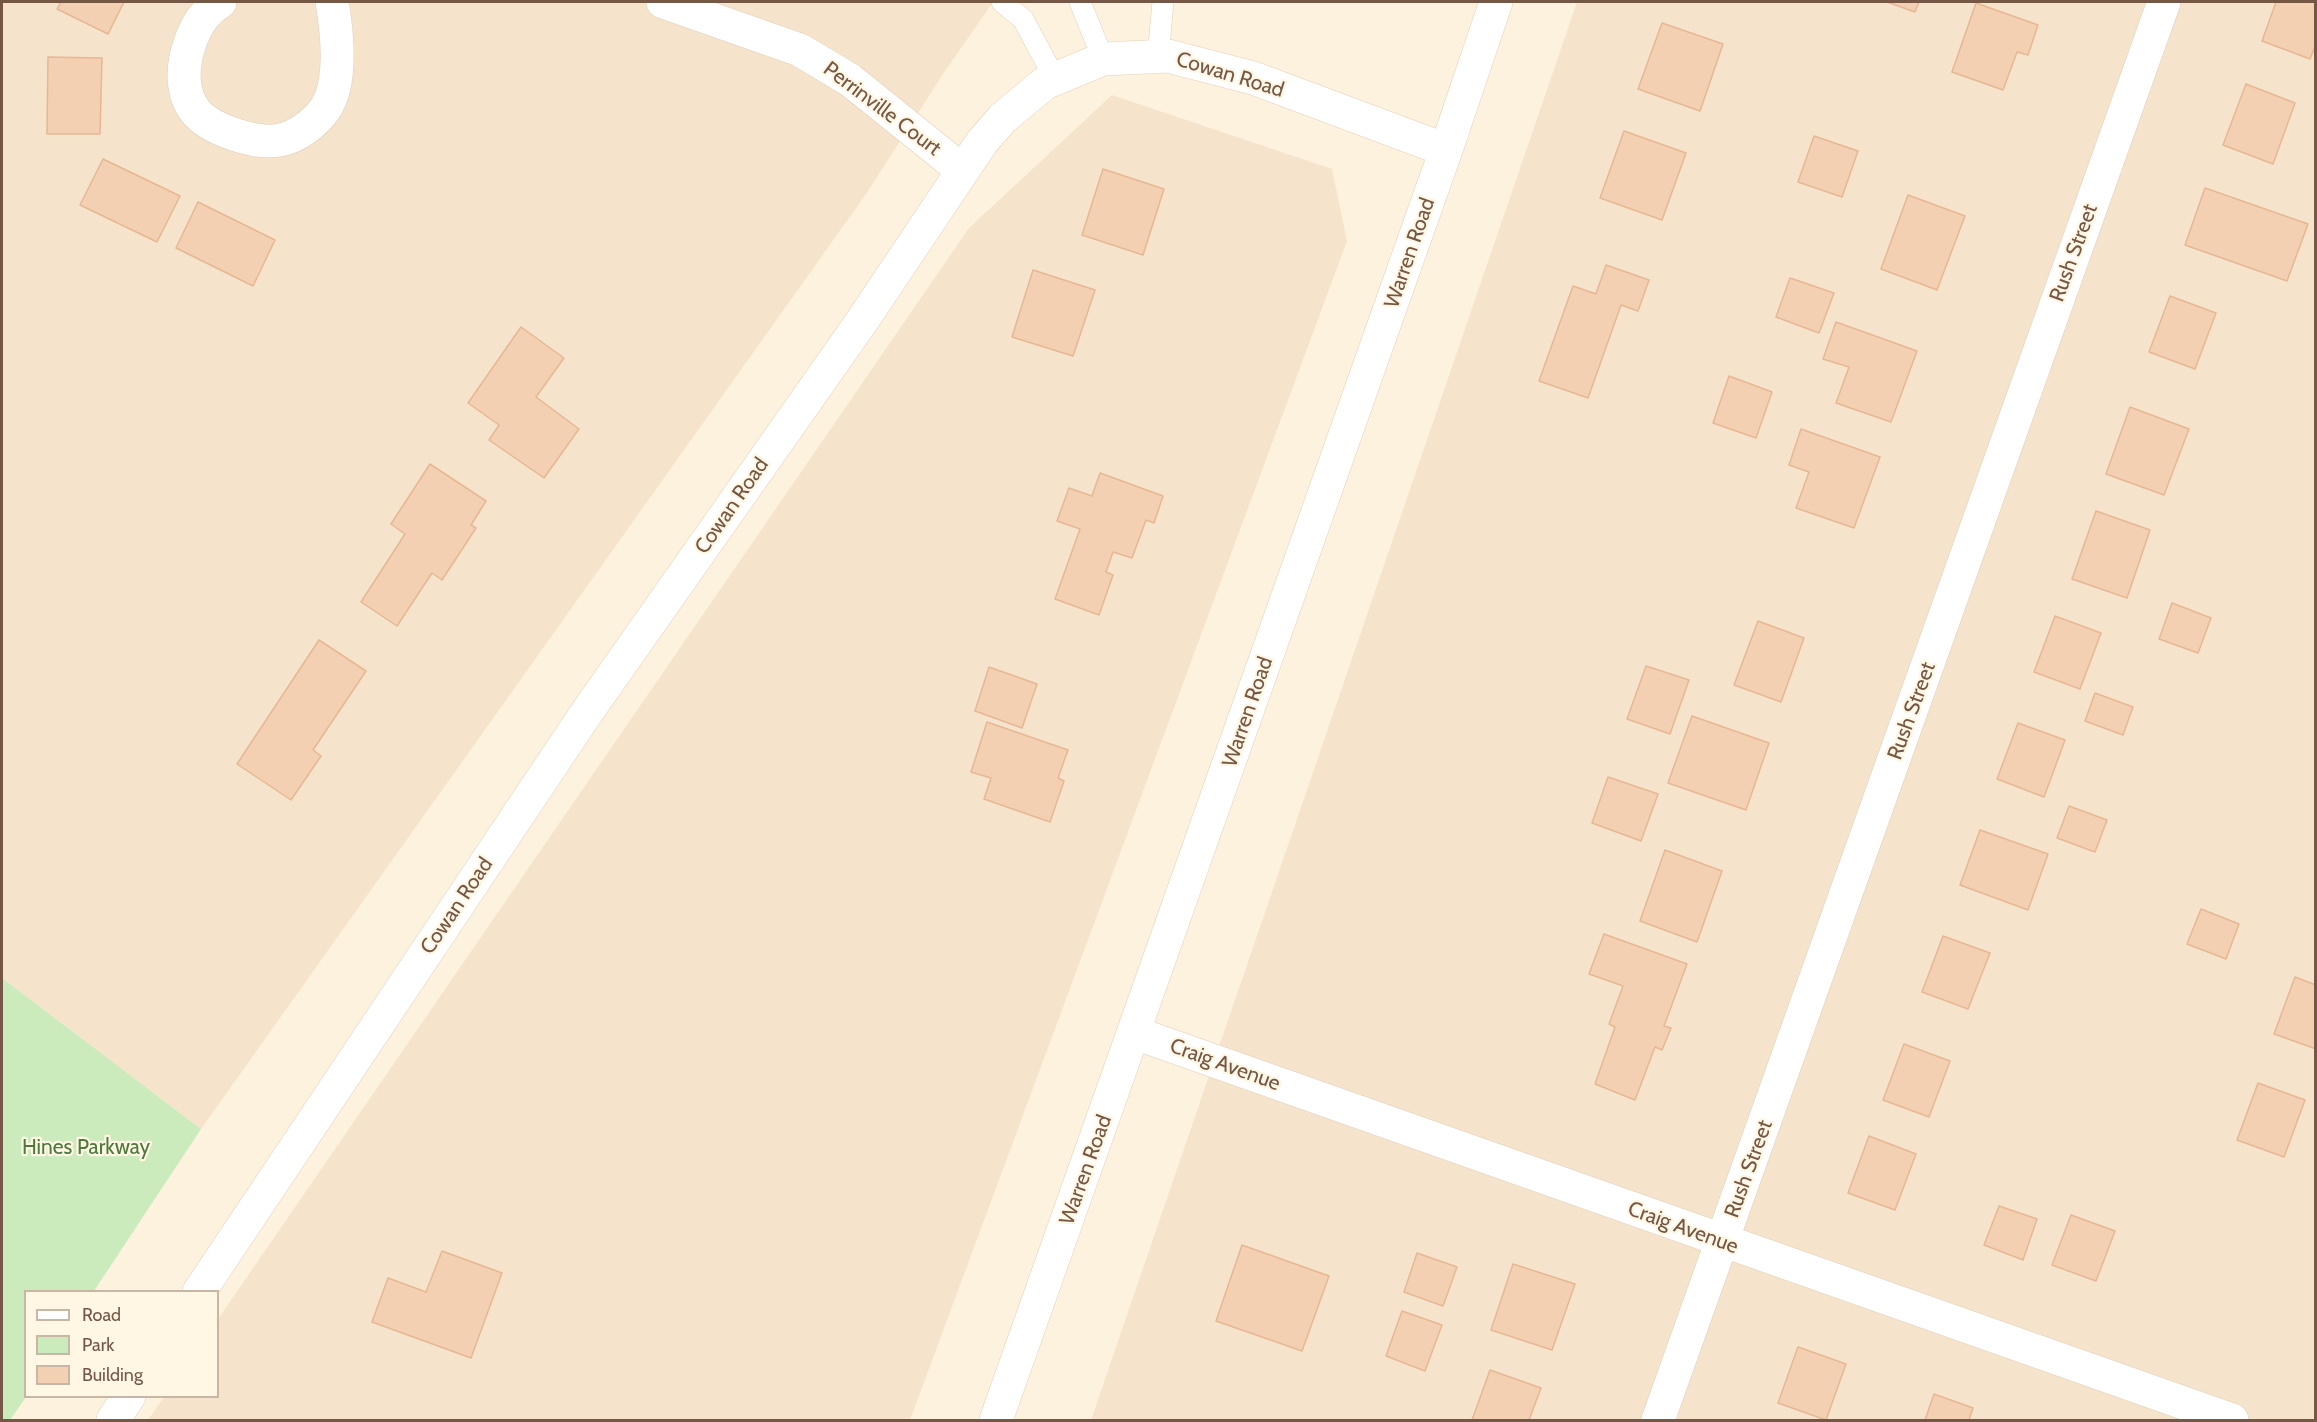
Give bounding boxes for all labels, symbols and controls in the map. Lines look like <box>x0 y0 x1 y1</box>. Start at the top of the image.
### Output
street label: Cowan Road <box>1173 47 1287 103</box>
street label: Perrinville Court <box>818 57 946 161</box>
street label: Warren Road <box>1379 195 1441 311</box>
street label: Rush Street <box>2045 201 2103 305</box>
street label: Cowan Road <box>690 453 774 559</box>
street label: Warren Road <box>1217 654 1279 770</box>
street label: Rush Street <box>1883 659 1941 763</box>
street label: Cowan Road <box>415 853 499 959</box>
street label: Craig Avenue <box>1166 1033 1284 1097</box>
street label: Warren Road <box>1055 1112 1117 1228</box>
street label: Rush Street <box>1720 1117 1778 1221</box>
park label: Hines Parkway <box>22 1135 150 1161</box>
street label: Craig Avenue <box>1624 1196 1742 1260</box>
legend <box>24 1290 219 1398</box>
text: Road <box>82 1304 121 1326</box>
text: Park <box>82 1334 114 1356</box>
text: Building <box>82 1364 143 1386</box>

